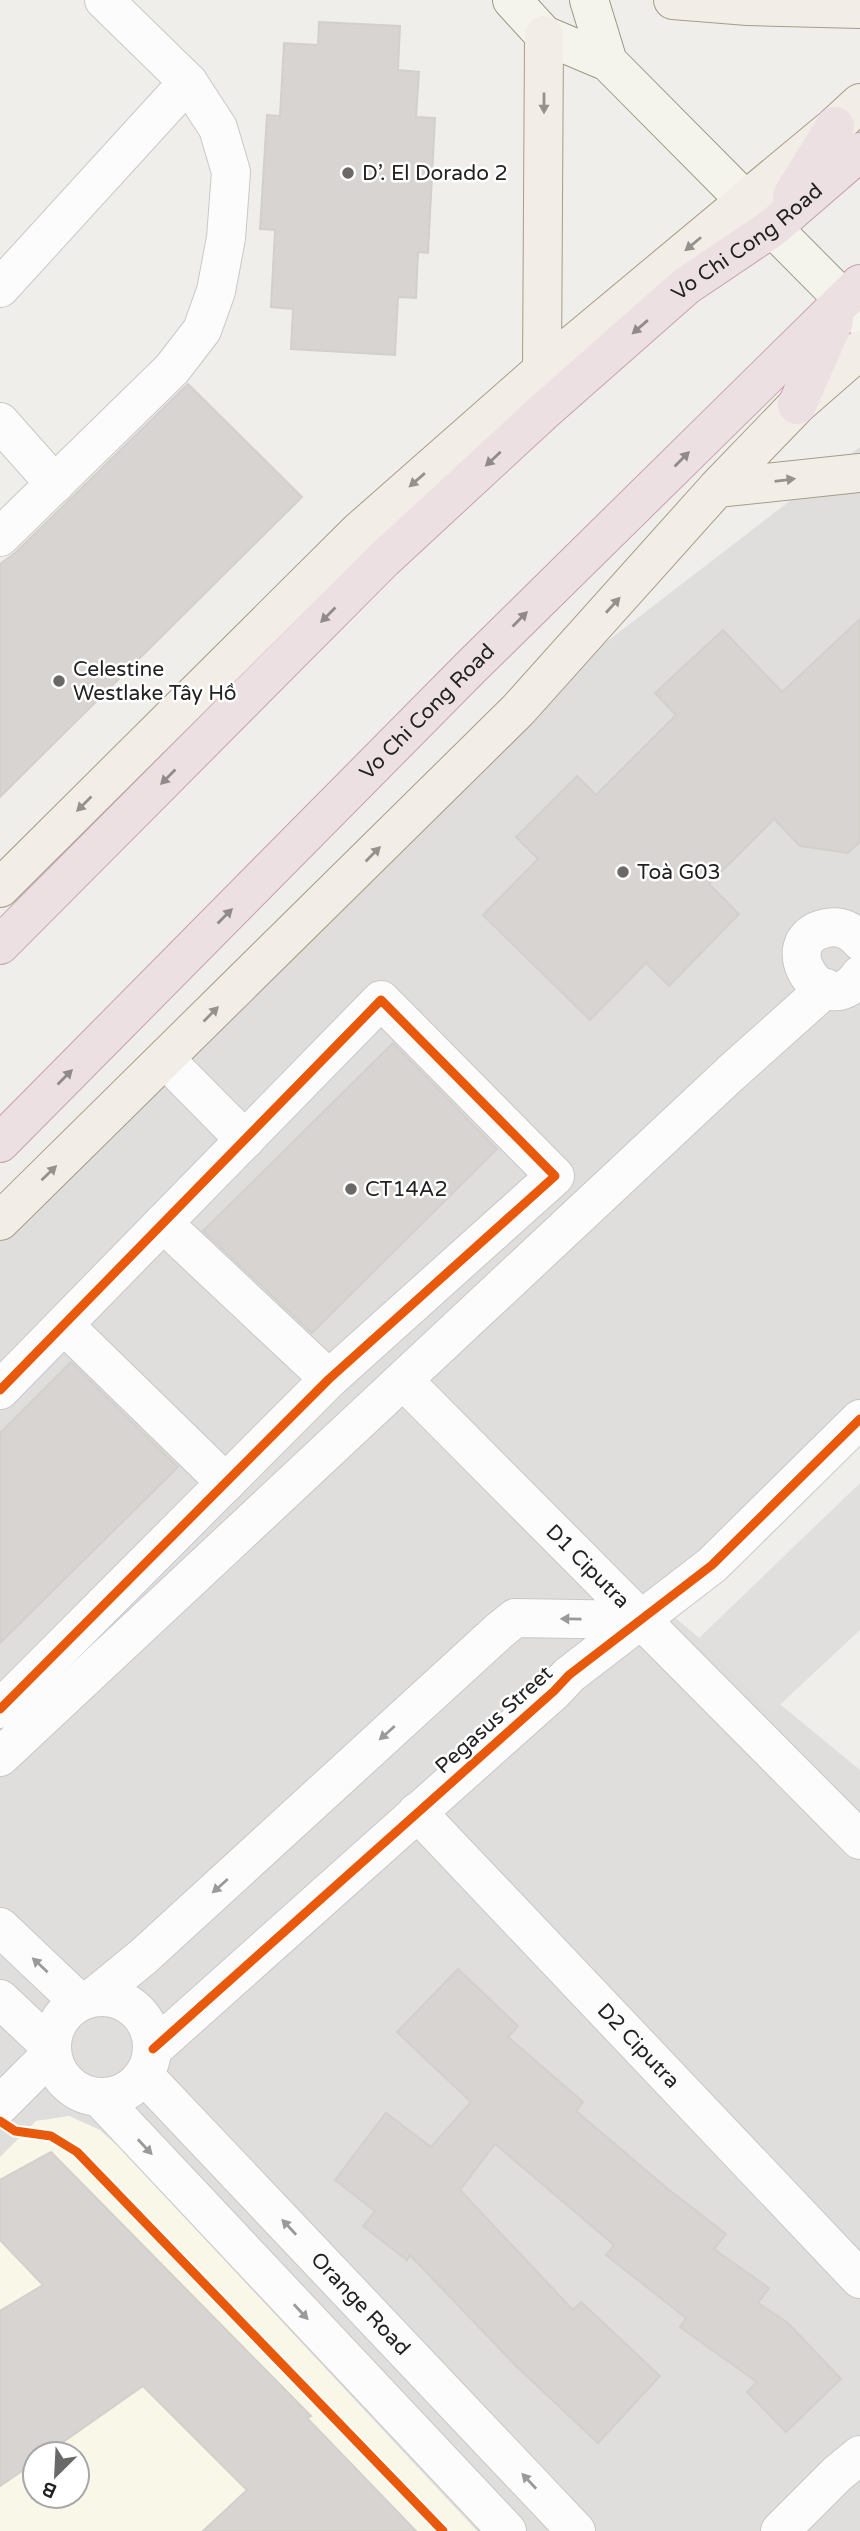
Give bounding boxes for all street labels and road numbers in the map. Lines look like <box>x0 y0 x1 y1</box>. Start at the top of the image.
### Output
street label: Vo Chi Cong Road <box>666 178 827 305</box>
street label: Vo Chi Cong Road <box>354 638 500 785</box>
street label: D1 Ciputra <box>541 1519 635 1613</box>
street label: Pegasus Street <box>430 1661 558 1779</box>
street label: D2 Ciputra <box>592 1998 685 2093</box>
street label: Orange Road <box>306 2247 415 2361</box>

